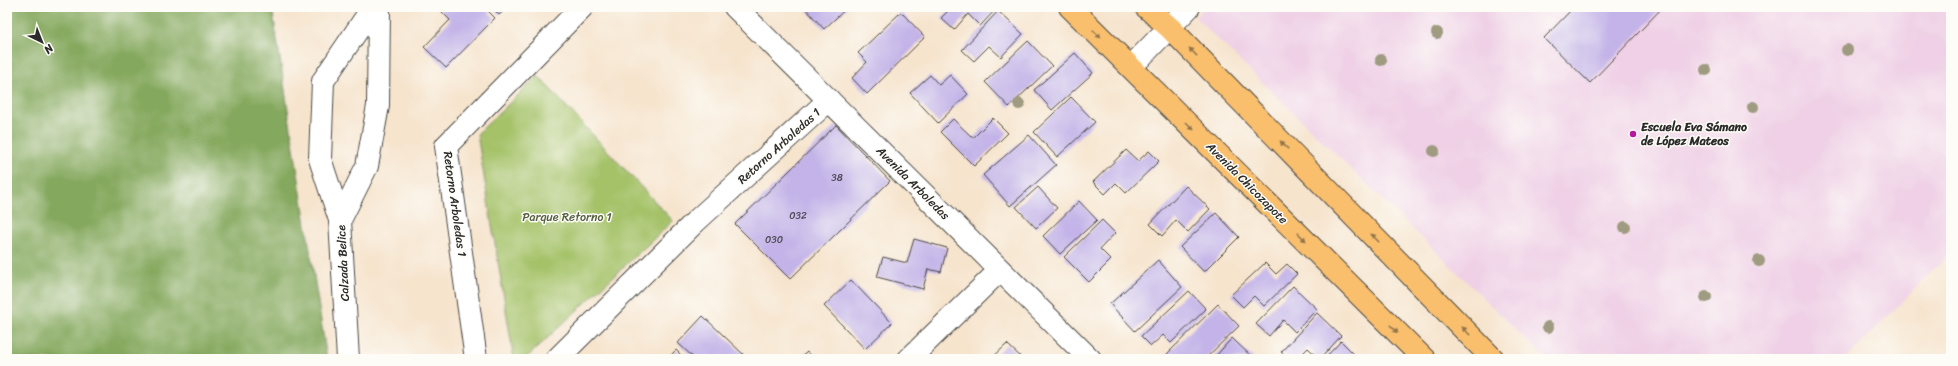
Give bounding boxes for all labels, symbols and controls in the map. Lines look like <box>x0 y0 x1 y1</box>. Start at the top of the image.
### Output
north arrow <box>22 22 62 62</box>
one-way arrow <box>1092 29 1102 39</box>
text: N <box>39 39 58 59</box>
one-way arrow <box>1189 47 1198 57</box>
street label: Retorno Arboledas 1 <box>732 102 826 190</box>
place label: Escuela Eva Sámano de López Mateos <box>1641 116 1747 152</box>
one-way arrow <box>1185 121 1195 131</box>
marker: Escuela Eva Sámano de López Mateos <box>1628 129 1638 139</box>
street label: Avenida Chicozapote <box>1200 136 1294 230</box>
street label: Avenida Arboledas <box>870 140 956 226</box>
one-way arrow <box>1279 140 1289 150</box>
street label: Retorno Arboledas 1 <box>437 150 473 258</box>
house number: 38 <box>831 169 843 187</box>
park label: Parque Retorno 1 <box>522 206 612 228</box>
house number: 032 <box>789 207 807 225</box>
street label: Calzada Belice <box>330 224 356 302</box>
house number: 030 <box>765 231 783 249</box>
one-way arrow <box>1297 232 1307 242</box>
one-way arrow <box>1370 233 1380 243</box>
one-way arrow <box>1389 324 1399 334</box>
one-way arrow <box>1461 326 1471 336</box>

